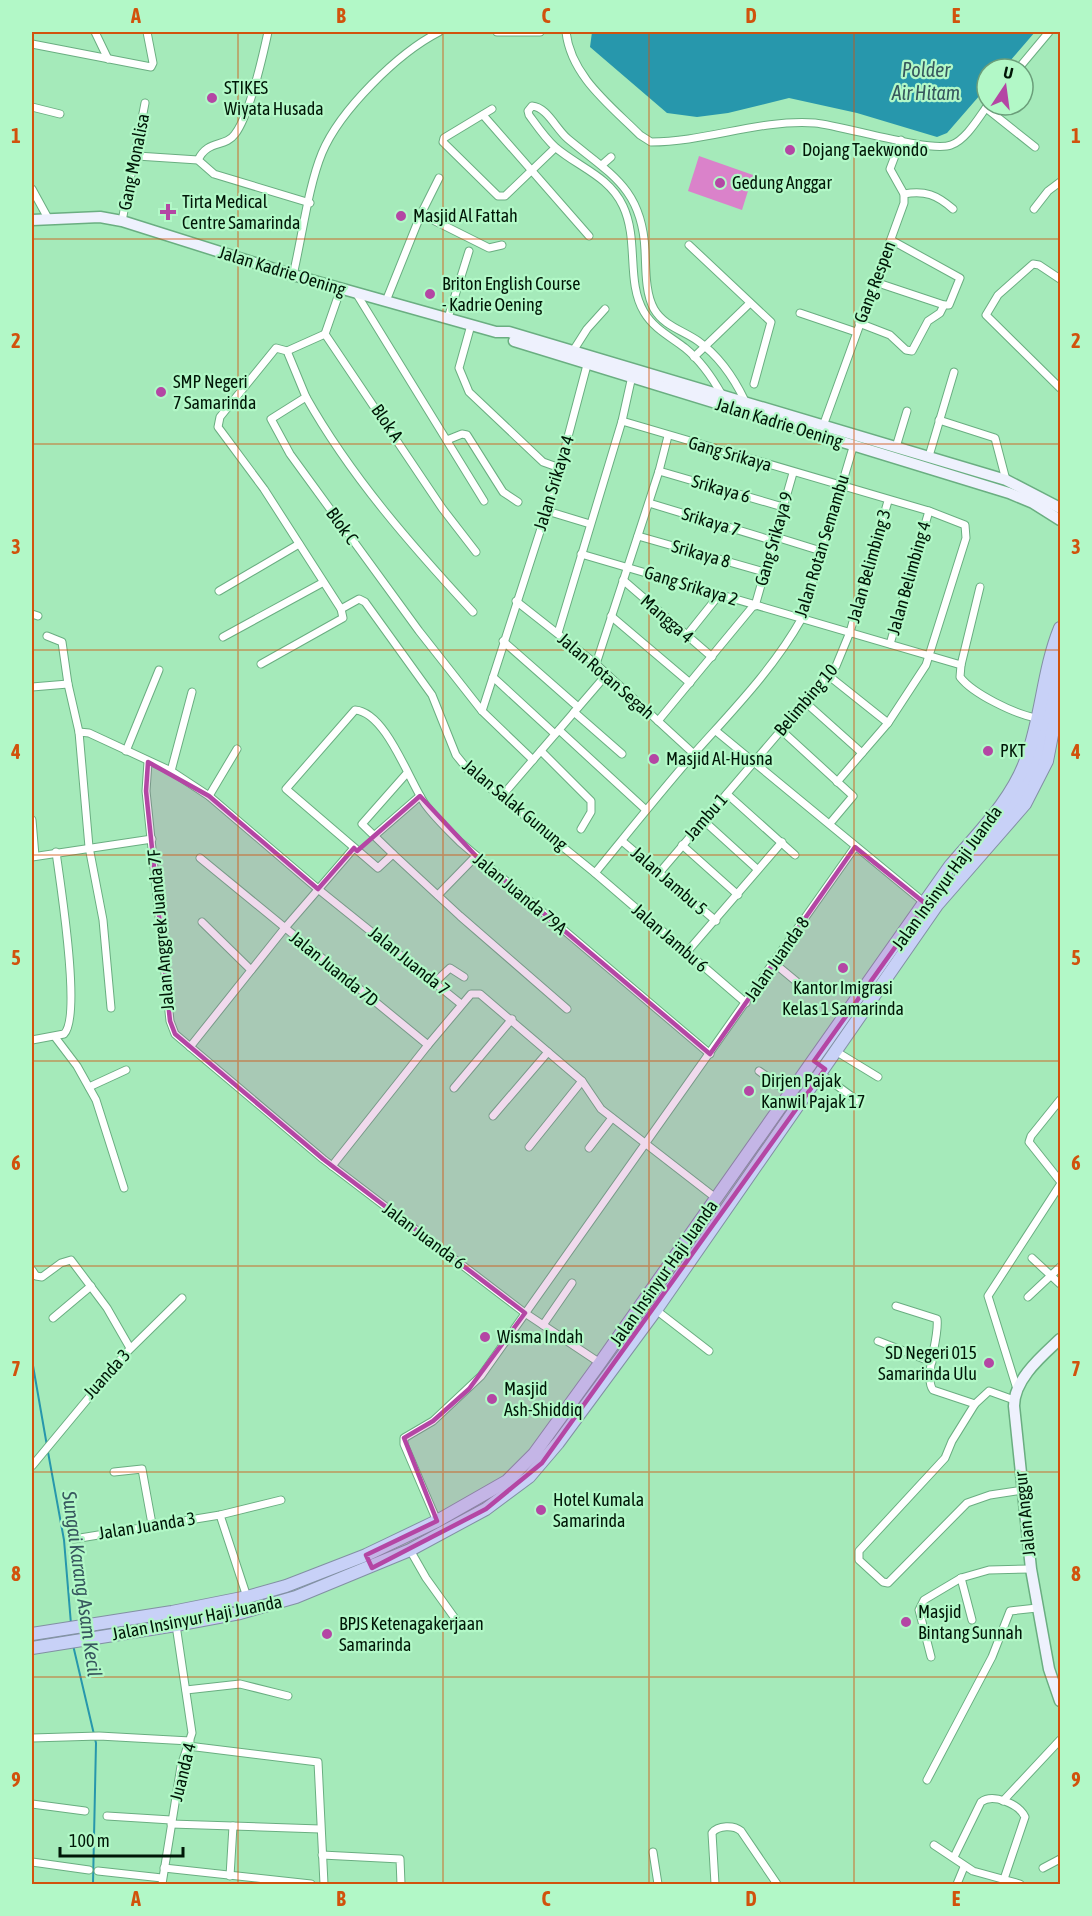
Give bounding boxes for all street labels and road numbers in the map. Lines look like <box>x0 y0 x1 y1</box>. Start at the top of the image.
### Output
street label: Gang Monalisa <box>114 112 153 212</box>
street label: Gang Respen <box>849 238 900 326</box>
street label: Jalan Kadrie Oening <box>216 241 349 300</box>
street label: Jalan Kadrie Oening <box>713 393 846 452</box>
street label: Blok A <box>367 400 408 446</box>
street label: Gang Srikaya <box>686 432 774 475</box>
street label: Jalan Srikaya 4 <box>529 433 578 533</box>
street label: Srikaya 6 <box>689 470 753 507</box>
street label: Jalan Rotan Semambu <box>790 472 853 620</box>
street label: Gang Srikaya 9 <box>750 489 797 588</box>
street label: Blok C <box>322 503 363 548</box>
street label: Srikaya 7 <box>679 503 743 540</box>
street label: Jalan Belimbing 3 <box>842 507 895 625</box>
street label: Jalan Belimbing 4 <box>882 519 935 637</box>
street label: Srikaya 8 <box>669 535 733 572</box>
street label: Gang Srikaya 2 <box>642 561 740 610</box>
street label: Mangga 4 <box>637 590 698 647</box>
street label: Jalan Rotan Segah <box>554 628 659 723</box>
street label: Belimbing 10 <box>770 660 842 740</box>
street label: Jalan Salak Gunung <box>459 755 572 855</box>
street label: Jambu 1 <box>680 789 732 844</box>
street label: Jalan Insinyur Haji Juanda <box>887 802 1006 954</box>
street label: Jalan Jambu 5 <box>627 842 712 919</box>
street label: Jalan Anggrek Juanda 7F <box>143 848 178 1011</box>
street label: Jalan Juanda 79A <box>469 849 571 939</box>
street label: Jalan Jambu 6 <box>628 899 713 976</box>
street label: Jalan Juanda 8 <box>740 913 813 1005</box>
street label: Jalan Juanda 7 <box>365 922 454 1000</box>
street label: Jalan Juanda 7D <box>286 926 383 1011</box>
street label: Jalan Insinyur Haji Juanda <box>605 1196 722 1350</box>
street label: Jalan Juanda 6 <box>379 1198 470 1273</box>
street label: Juanda 3 <box>79 1345 134 1403</box>
street label: Jalan Anggur <box>1010 1470 1039 1557</box>
street label: Jalan Juanda 3 <box>97 1507 197 1544</box>
street label: Jalan Insinyur Haji Juanda <box>110 1591 284 1644</box>
street label: Juanda 4 <box>165 1741 200 1803</box>

